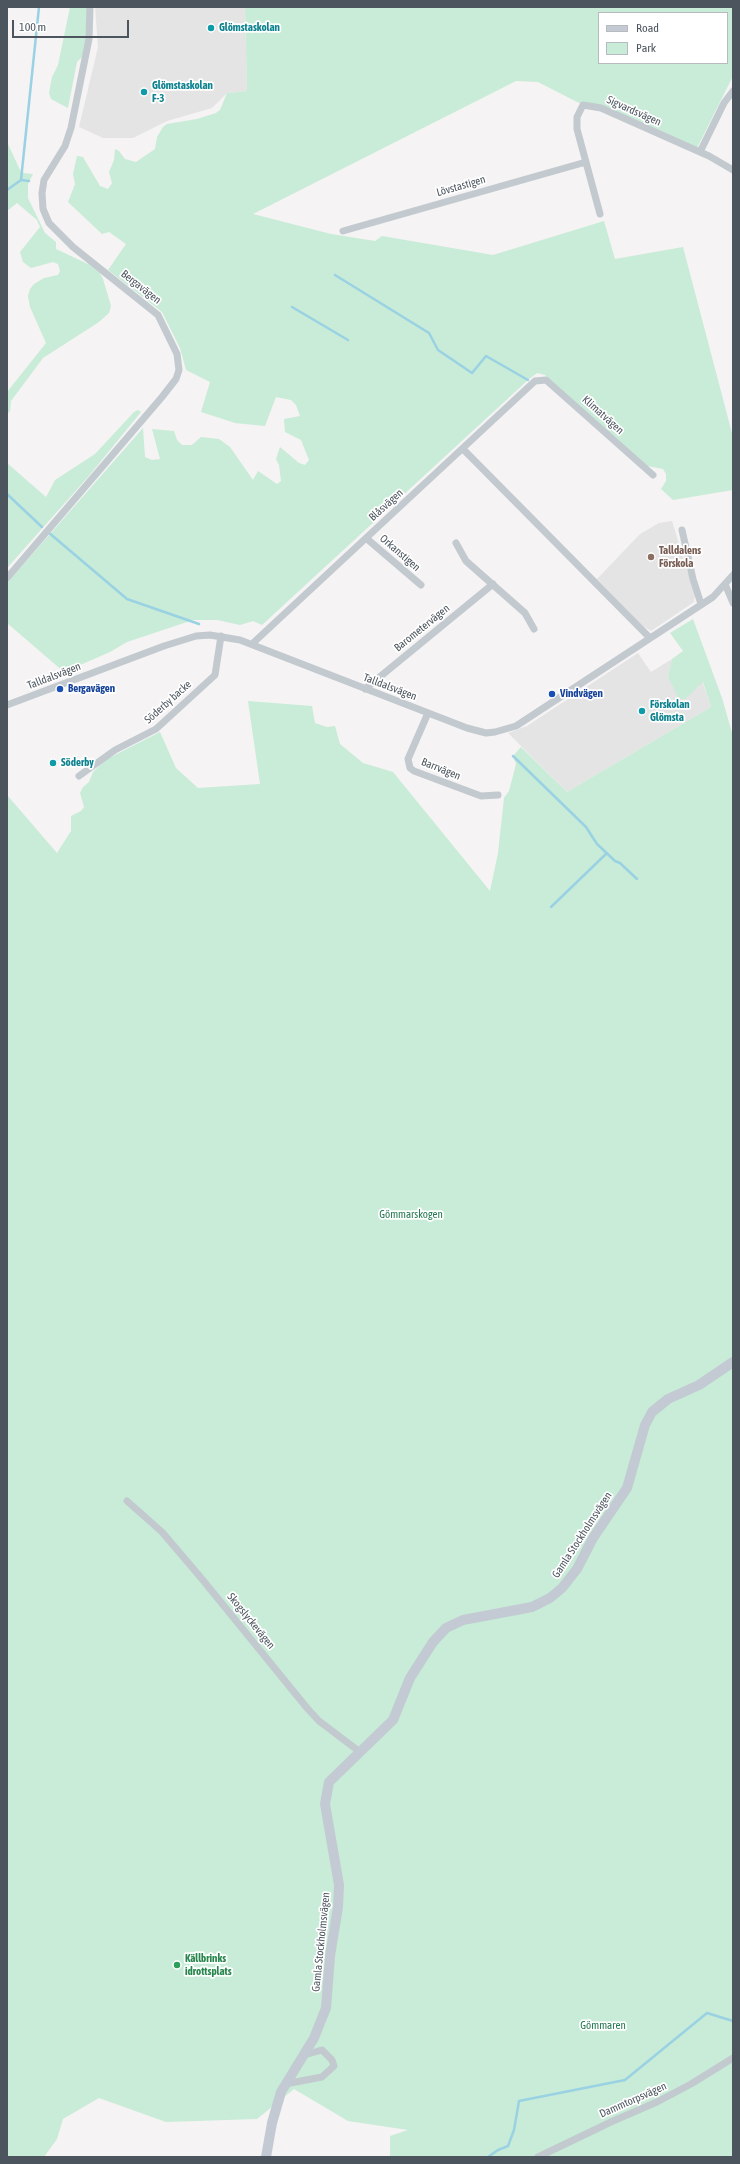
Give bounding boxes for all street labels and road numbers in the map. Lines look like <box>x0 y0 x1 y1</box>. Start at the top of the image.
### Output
street label: Sigvardsvägen <box>605 93 663 129</box>
street label: Lövstastigen <box>435 173 487 199</box>
street label: Bergavägen <box>118 267 164 307</box>
street label: Klimatvägen <box>579 393 627 437</box>
street label: Blåsvägen <box>366 486 406 524</box>
street label: Orkanstigen <box>377 532 423 574</box>
street label: Barometervägen <box>392 602 452 654</box>
street label: Talldalsvägen <box>25 660 83 692</box>
street label: Talldalsvägen <box>361 671 419 703</box>
street label: Söderby backe <box>142 678 194 726</box>
street label: Barrvägen <box>419 755 463 783</box>
street label: Gamla Stockholmsvägen <box>549 1490 615 1580</box>
street label: Skogslyckevägen <box>224 1590 278 1652</box>
street label: Gamla Stockholmsvägen <box>309 1892 333 1992</box>
street label: Dammtorpsvägen <box>597 2079 669 2121</box>

